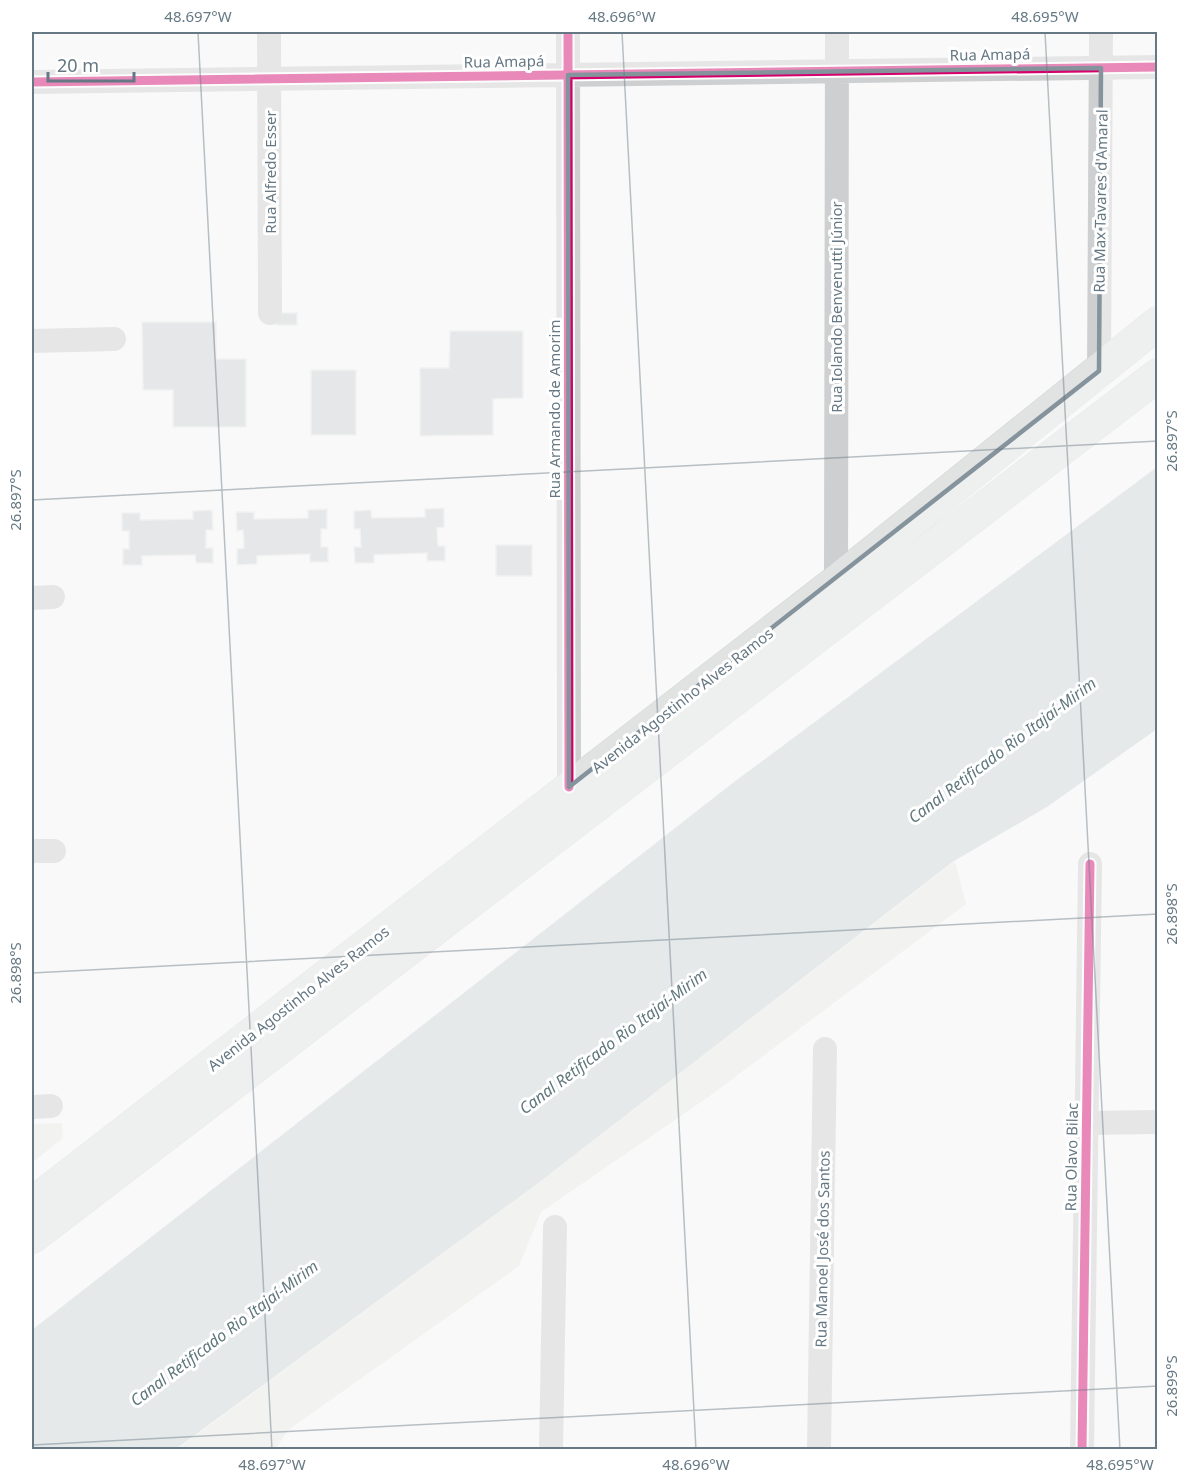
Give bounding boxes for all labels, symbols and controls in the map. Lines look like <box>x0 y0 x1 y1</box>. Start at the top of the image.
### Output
text: 48.697°W <box>164 6 232 26</box>
text: 48.696°W <box>588 6 656 26</box>
text: 48.695°W <box>1011 6 1079 26</box>
street label: Rua Amapá <box>950 43 1030 65</box>
scale bar <box>48 45 134 83</box>
street label: Rua Amapá <box>464 50 544 72</box>
text: 20 m <box>57 53 99 77</box>
street label: Rua Max Tavares d'Amaral <box>1088 109 1112 293</box>
street label: Rua Alfredo Esser <box>260 110 280 234</box>
street label: Rua Iolando Benvenutti Júnior <box>826 201 846 413</box>
street label: Rua Armando de Amorim <box>544 320 564 498</box>
text: 26.897°S <box>1161 410 1181 472</box>
text: 26.897°S <box>5 469 25 531</box>
street label: Avenida Agostinho Alves Ramos <box>587 623 777 777</box>
water label: Canal Retificado Rio Itajaí-Mirim <box>903 672 1101 828</box>
text: 26.898°S <box>1161 883 1181 945</box>
street label: Avenida Agostinho Alves Ramos <box>203 921 393 1075</box>
text: 26.898°S <box>5 942 25 1004</box>
water label: Canal Retificado Rio Itajaí-Mirim <box>514 963 712 1119</box>
street label: Rua Olavo Bilac <box>1060 1103 1082 1211</box>
street label: Rua Manoel José dos Santos <box>810 1150 834 1348</box>
water label: Canal Retificado Rio Itajaí-Mirim <box>125 1255 323 1411</box>
text: 26.899°S <box>1161 1355 1181 1417</box>
text: 48.697°W <box>238 1454 306 1474</box>
text: 48.696°W <box>662 1454 730 1474</box>
text: 48.695°W <box>1086 1454 1154 1474</box>

